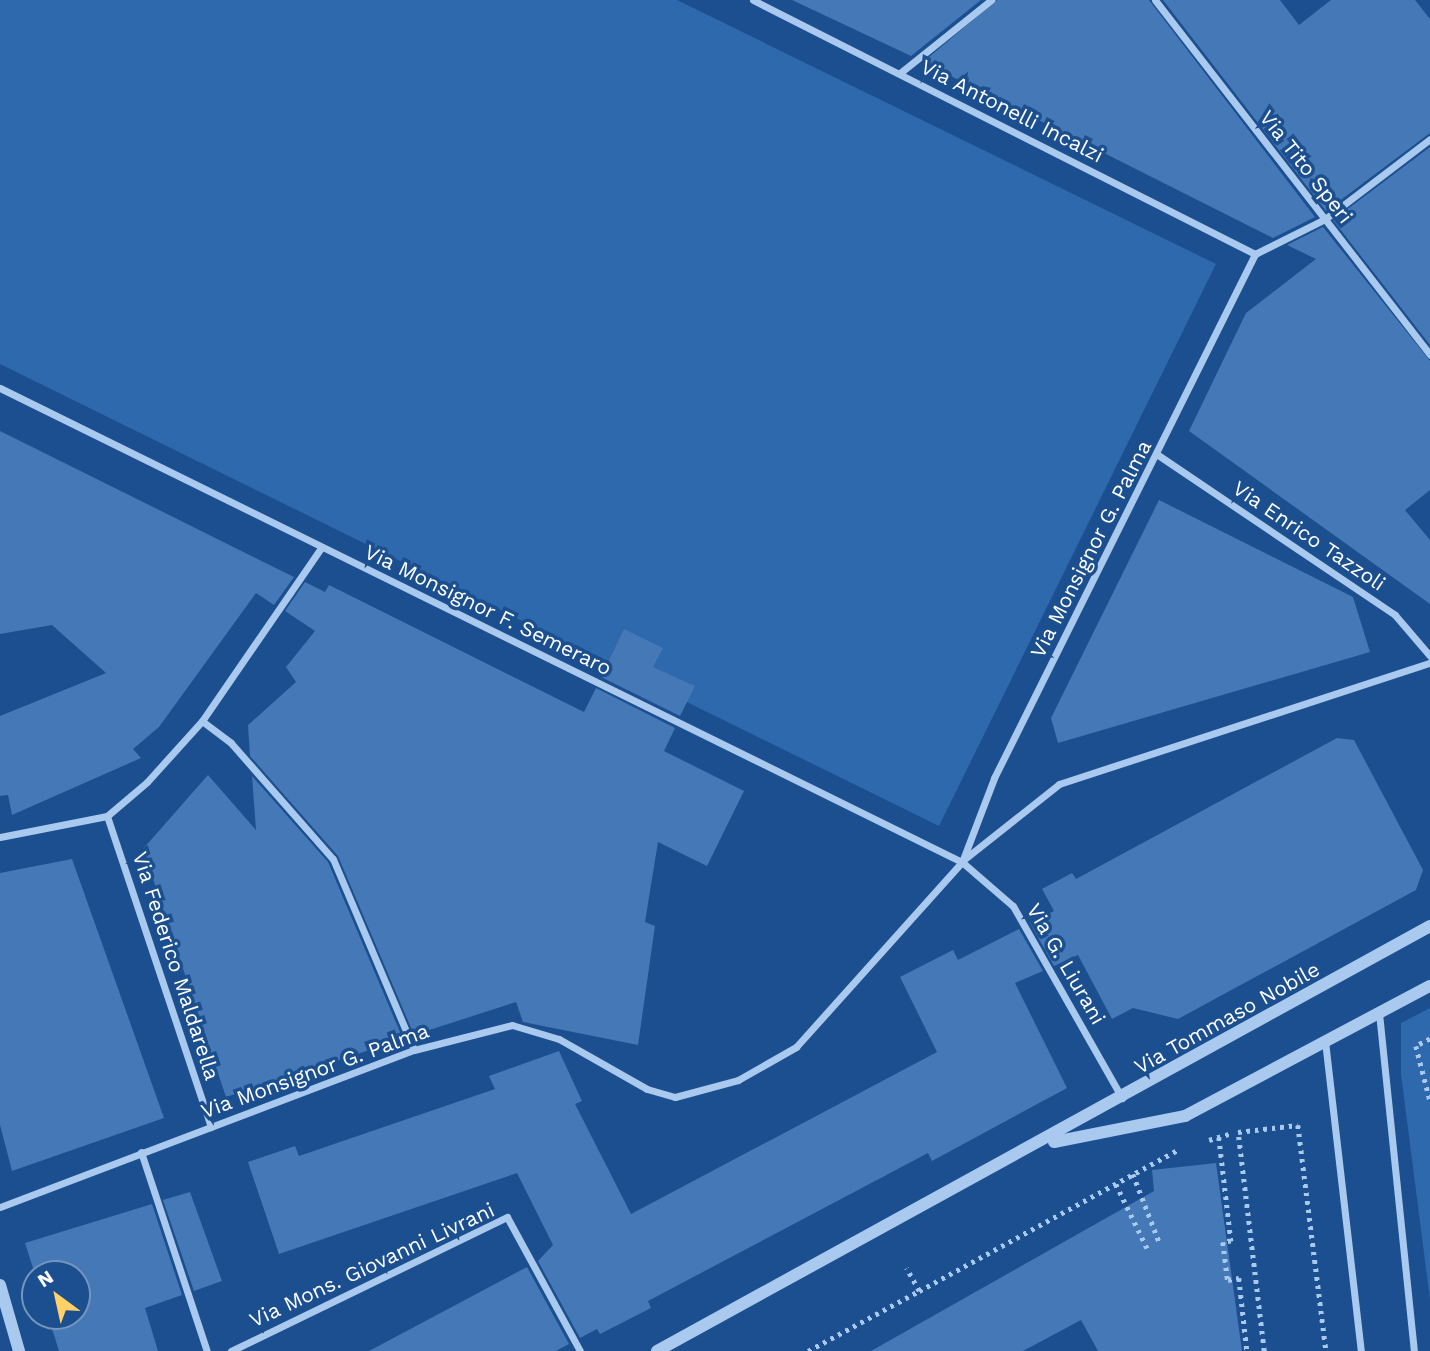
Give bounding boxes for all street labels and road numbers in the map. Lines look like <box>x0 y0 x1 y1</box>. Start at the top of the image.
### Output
street label: Via Antonelli Incalzi <box>916 54 1108 168</box>
street label: Via Tito Speri <box>1254 105 1358 229</box>
street label: Via Monsignor G. Palma <box>1025 436 1157 662</box>
street label: Via Enrico Tazzoli <box>1227 475 1391 597</box>
street label: Via Monsignor F. Semeraro <box>360 539 616 681</box>
street label: Via Federico Maldarella <box>127 848 225 1084</box>
street label: Via G. Liurani <box>1021 899 1111 1029</box>
street label: Via Tommaso Nobile <box>1129 956 1325 1080</box>
street label: Via Monsignor G. Palma <box>197 1018 433 1124</box>
street label: Via Mons. Giovanni Livrani <box>245 1197 499 1333</box>

